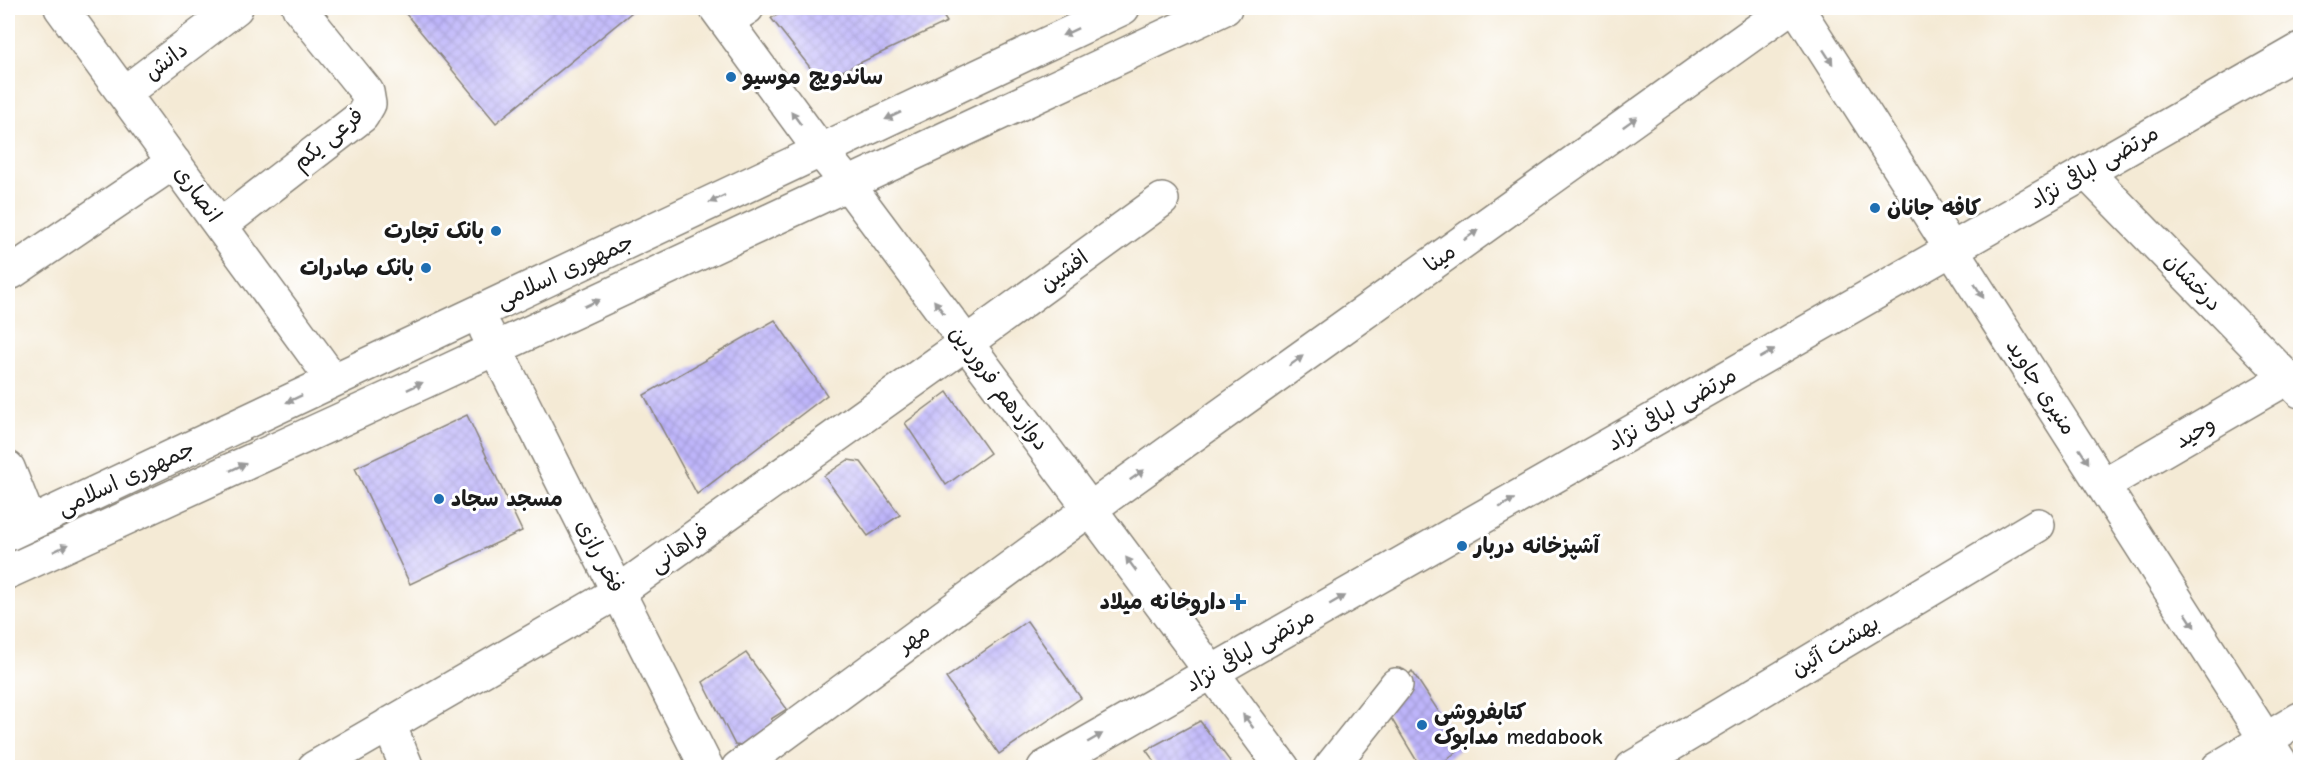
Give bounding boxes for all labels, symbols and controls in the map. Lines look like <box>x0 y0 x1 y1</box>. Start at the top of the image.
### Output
one-way arrow <box>1061 28 1078 37</box>
street label: دانش <box>139 36 193 86</box>
one-way arrow <box>1823 49 1834 65</box>
place label: ساندویچ موسیو <box>742 64 883 91</box>
marker: ساندویچ موسیو <box>724 70 738 84</box>
street label: فرعی یکم <box>287 102 370 178</box>
one-way arrow <box>791 110 803 125</box>
one-way arrow <box>885 111 902 120</box>
one-way arrow <box>1621 116 1637 128</box>
street label: مرتضی لبافی نژاد <box>2024 118 2164 215</box>
street label: انصاری <box>169 161 227 227</box>
one-way arrow <box>709 194 726 203</box>
place label: کافه جانان <box>1887 195 1981 221</box>
marker: کافه جانان <box>1868 201 1882 215</box>
place label: بانک تجارت <box>384 218 484 244</box>
marker: بانک تجارت <box>489 224 503 238</box>
street label: جمهوری اسلامی <box>492 228 638 315</box>
one-way arrow <box>1463 229 1479 241</box>
street label: مینا <box>1419 238 1461 278</box>
street label: افشین <box>1035 245 1093 297</box>
street label: درخشان <box>2159 247 2227 317</box>
place label: بانک صادرات <box>300 255 414 281</box>
marker: بانک صادرات <box>419 261 433 275</box>
one-way arrow <box>1973 283 1985 299</box>
one-way arrow <box>584 299 601 308</box>
one-way arrow <box>934 299 946 314</box>
street label: دوازدهم فروردین <box>941 320 1054 457</box>
street label: منیری جاوید <box>2000 334 2082 440</box>
one-way arrow <box>1759 349 1775 360</box>
one-way arrow <box>1287 355 1303 367</box>
street label: مرتضی لبافی نژاد <box>1602 360 1742 457</box>
one-way arrow <box>407 381 424 390</box>
one-way arrow <box>285 394 302 403</box>
street label: وحید <box>2170 410 2220 454</box>
street label: جمهوری اسلامی <box>53 435 199 522</box>
one-way arrow <box>2079 447 2090 464</box>
one-way arrow <box>229 461 247 471</box>
one-way arrow <box>1129 469 1145 481</box>
place label: مسجد سجاد <box>451 486 563 512</box>
marker: مسجد سجاد <box>432 492 446 506</box>
one-way arrow <box>1498 498 1515 508</box>
street label: فخر رازی <box>570 515 630 597</box>
street label: فراهانی <box>644 518 714 579</box>
place label: آشپزخانه دربار <box>1472 533 1601 560</box>
marker: آشپزخانه دربار <box>1455 539 1469 553</box>
one-way arrow <box>52 543 69 552</box>
one-way arrow <box>1125 557 1137 573</box>
place label: داروخانه میلاد <box>1100 589 1226 617</box>
marker: داروخانه میلاد <box>1231 595 1245 609</box>
one-way arrow <box>1329 595 1346 605</box>
street label: مرتضی لبافی نژاد <box>1180 601 1320 698</box>
street label: بهشت آئین <box>1786 610 1884 682</box>
one-way arrow <box>2184 612 2195 628</box>
street label: مهر <box>891 618 935 660</box>
place label: کتابفروشی مدابوک medabook <box>1434 699 1603 750</box>
one-way arrow <box>1242 713 1254 728</box>
marker: کتابفروشی مدابوک medabook <box>1415 718 1429 732</box>
one-way arrow <box>1087 733 1103 744</box>

